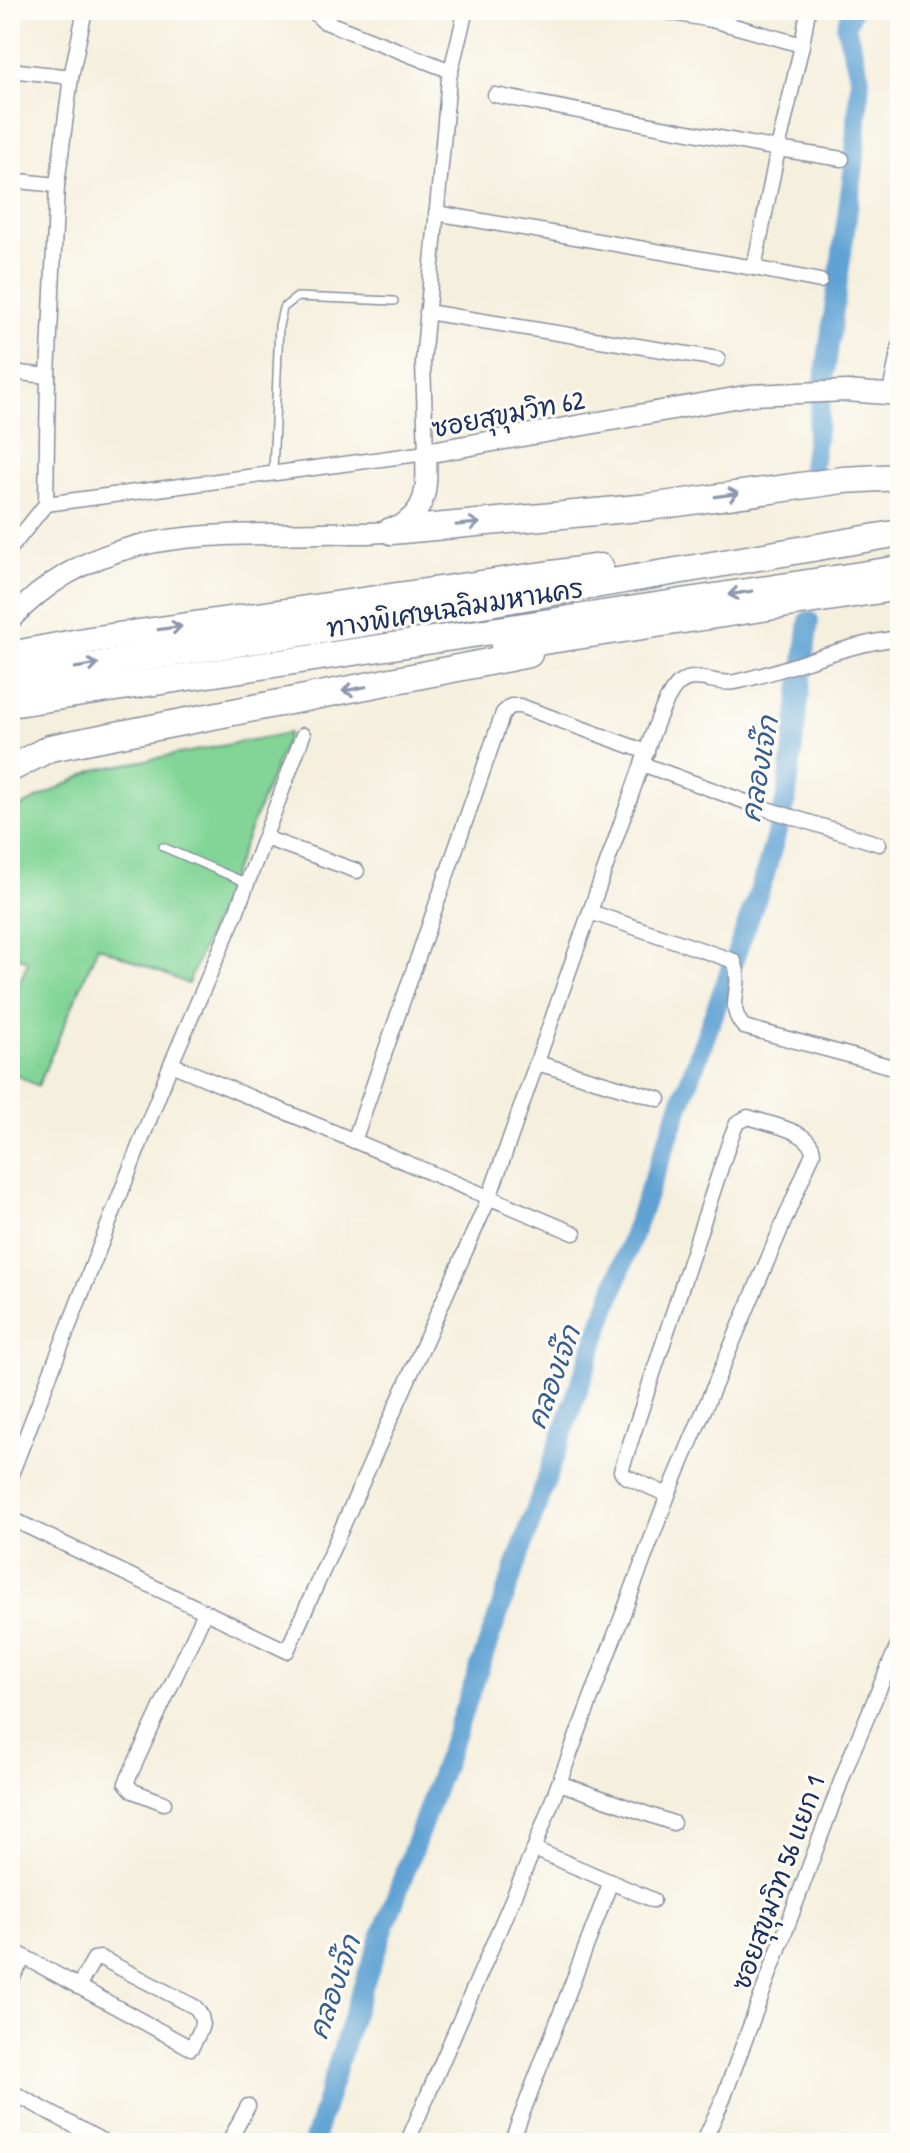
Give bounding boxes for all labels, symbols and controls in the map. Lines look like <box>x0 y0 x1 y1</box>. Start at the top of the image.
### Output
street label: ซอยสุขุมวิท 62 <box>429 382 588 447</box>
one-way arrow <box>713 487 739 502</box>
one-way arrow <box>454 516 481 531</box>
street label: ทางพิเศษเฉลิมมหานคร <box>324 570 586 645</box>
one-way arrow <box>728 586 753 601</box>
one-way arrow <box>157 620 182 635</box>
one-way arrow <box>74 658 99 673</box>
one-way arrow <box>342 682 367 697</box>
water label: คลองเจ๊ก <box>731 711 787 825</box>
water label: คลองเจ๊ก <box>517 1318 590 1434</box>
street label: ซอยสุขุมวิท 56 แยก 1 <box>723 1771 834 1995</box>
water label: คลองเจ๊ก <box>299 1928 370 2044</box>

